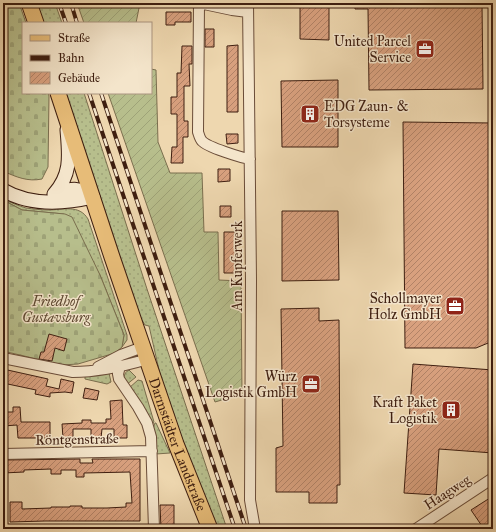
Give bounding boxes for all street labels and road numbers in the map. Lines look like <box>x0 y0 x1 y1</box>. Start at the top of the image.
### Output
street label: Am Kupferwerk <box>229 220 246 312</box>
street label: Darmstädter Landstraße <box>145 375 210 514</box>
street label: Röntgenstraße <box>35 430 119 449</box>
street label: Haagweg <box>421 471 474 514</box>

